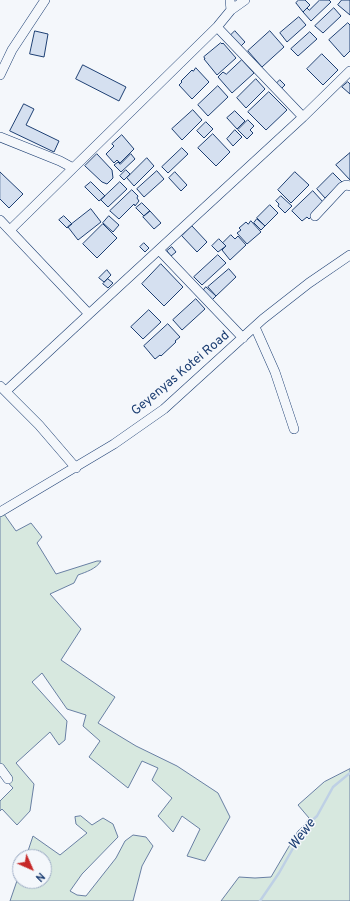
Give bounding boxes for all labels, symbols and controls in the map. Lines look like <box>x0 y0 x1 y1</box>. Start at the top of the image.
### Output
street label: Geyenyas Kotei Road <box>129 328 233 420</box>
water label: Wewe <box>286 816 320 854</box>
north arrow <box>12 849 52 889</box>
text: N <box>32 869 48 885</box>

